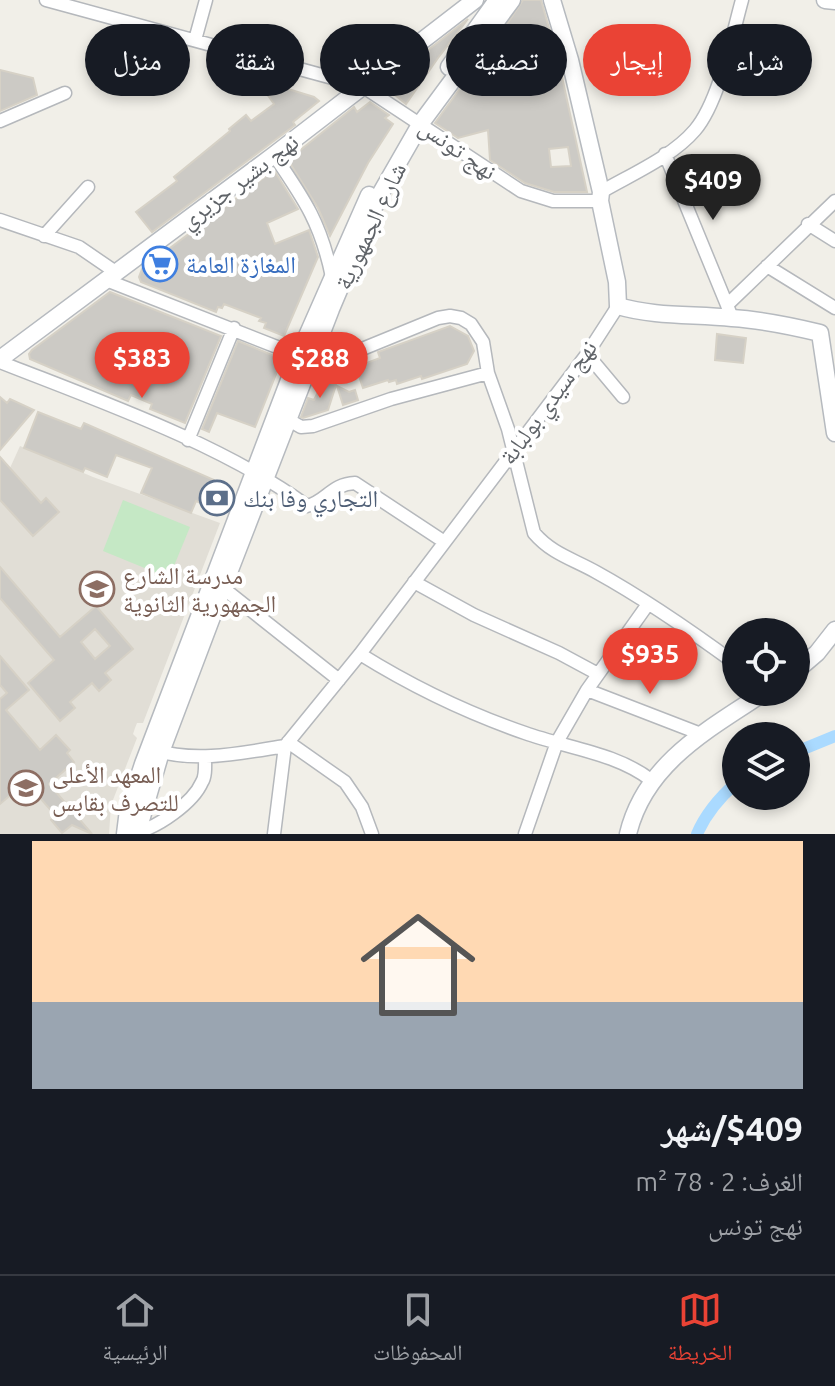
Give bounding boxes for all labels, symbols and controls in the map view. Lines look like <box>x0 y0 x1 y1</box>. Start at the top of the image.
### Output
chip: منزل <box>85 24 190 96</box>
chip: شقة <box>206 24 304 96</box>
chip: جديد <box>320 24 430 96</box>
chip: تصفية <box>446 24 567 96</box>
chip: إيجار <box>583 24 691 96</box>
chip: شراء <box>707 24 812 96</box>
street label: نهج تونس <box>413 113 502 187</box>
street label: نهج بشير جزيري <box>174 128 307 239</box>
pin: $409 <box>666 154 760 222</box>
street label: شارع الجمهورية <box>329 158 413 294</box>
text: $409 <box>684 165 742 194</box>
supermarket icon: المغازة العامة <box>141 245 179 283</box>
place label: المغازة العامة <box>186 251 296 278</box>
pin: $383 <box>95 332 189 400</box>
pin: $288 <box>273 332 367 400</box>
street label: نهج سيدي بولبابة <box>494 335 607 473</box>
text: $383 <box>113 343 171 372</box>
text: $288 <box>291 343 349 372</box>
bank icon: التجاري وفا بنك <box>198 479 236 517</box>
place label: التجاري وفا بنك <box>243 485 378 518</box>
place label: مدرسة الشارع الجمهورية الثانوية <box>123 562 276 617</box>
school or university icon: مدرسة الشارع الجمهورية الثانوية <box>78 570 116 608</box>
map controls <box>722 618 810 810</box>
button: locate <box>722 618 810 706</box>
pin: $935 <box>603 628 697 696</box>
text: $935 <box>621 639 679 668</box>
button: layers <box>722 722 810 810</box>
place label: المعهد الأعلى للتصرف بقابس <box>52 761 179 817</box>
school or university icon: المعهد الأعلى للتصرف بقابس <box>7 769 45 807</box>
icon: home <box>346 893 490 1037</box>
text: $409/شهر <box>661 1109 803 1147</box>
text: الغرف: 2 · 78 m² <box>636 1167 803 1196</box>
text: نهج تونس <box>708 1211 803 1240</box>
tab: الرئيسية <box>103 1288 168 1374</box>
tab: المحفوظات <box>373 1288 462 1374</box>
tab: الخريطة <box>668 1288 732 1374</box>

